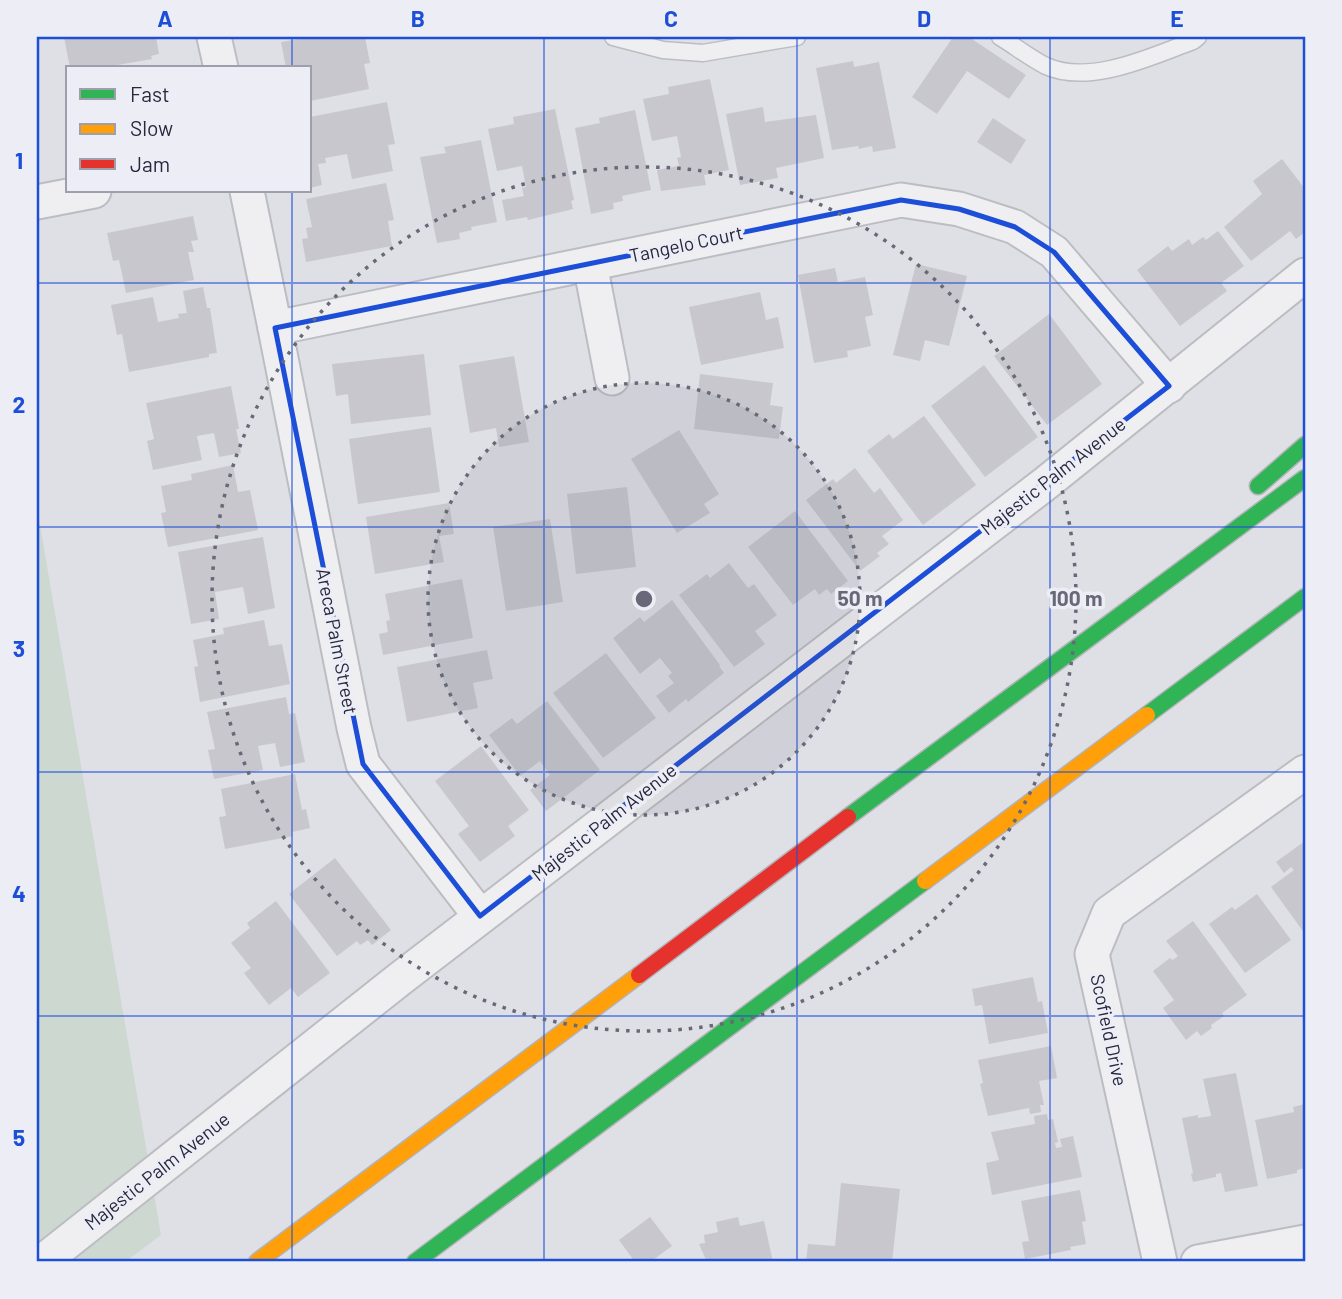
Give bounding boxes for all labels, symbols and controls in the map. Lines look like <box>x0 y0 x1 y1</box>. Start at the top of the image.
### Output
text: A <box>157 4 173 32</box>
text: B <box>411 4 425 32</box>
text: C <box>664 4 678 32</box>
text: D <box>917 4 931 32</box>
text: E <box>1170 4 1184 32</box>
legend <box>66 66 312 192</box>
text: Fast <box>130 81 170 106</box>
text: Slow <box>130 115 173 140</box>
text: 1 <box>15 146 23 174</box>
text: Jam <box>130 151 170 176</box>
street label: Tangelo Court <box>627 220 745 267</box>
text: 2 <box>13 390 25 418</box>
street label: Majestic Palm Avenue <box>976 412 1130 539</box>
street label: Areca Palm Street <box>312 566 363 716</box>
text: 50 m <box>837 585 883 610</box>
text: 100 m <box>1049 585 1103 610</box>
centre of rings <box>632 587 656 611</box>
text: 3 <box>13 634 25 662</box>
street label: Majestic Palm Avenue <box>527 758 681 885</box>
text: 4 <box>12 879 26 907</box>
street label: Scofield Drive <box>1086 972 1133 1088</box>
street label: Majestic Palm Avenue <box>80 1107 234 1234</box>
text: 5 <box>13 1123 25 1151</box>

